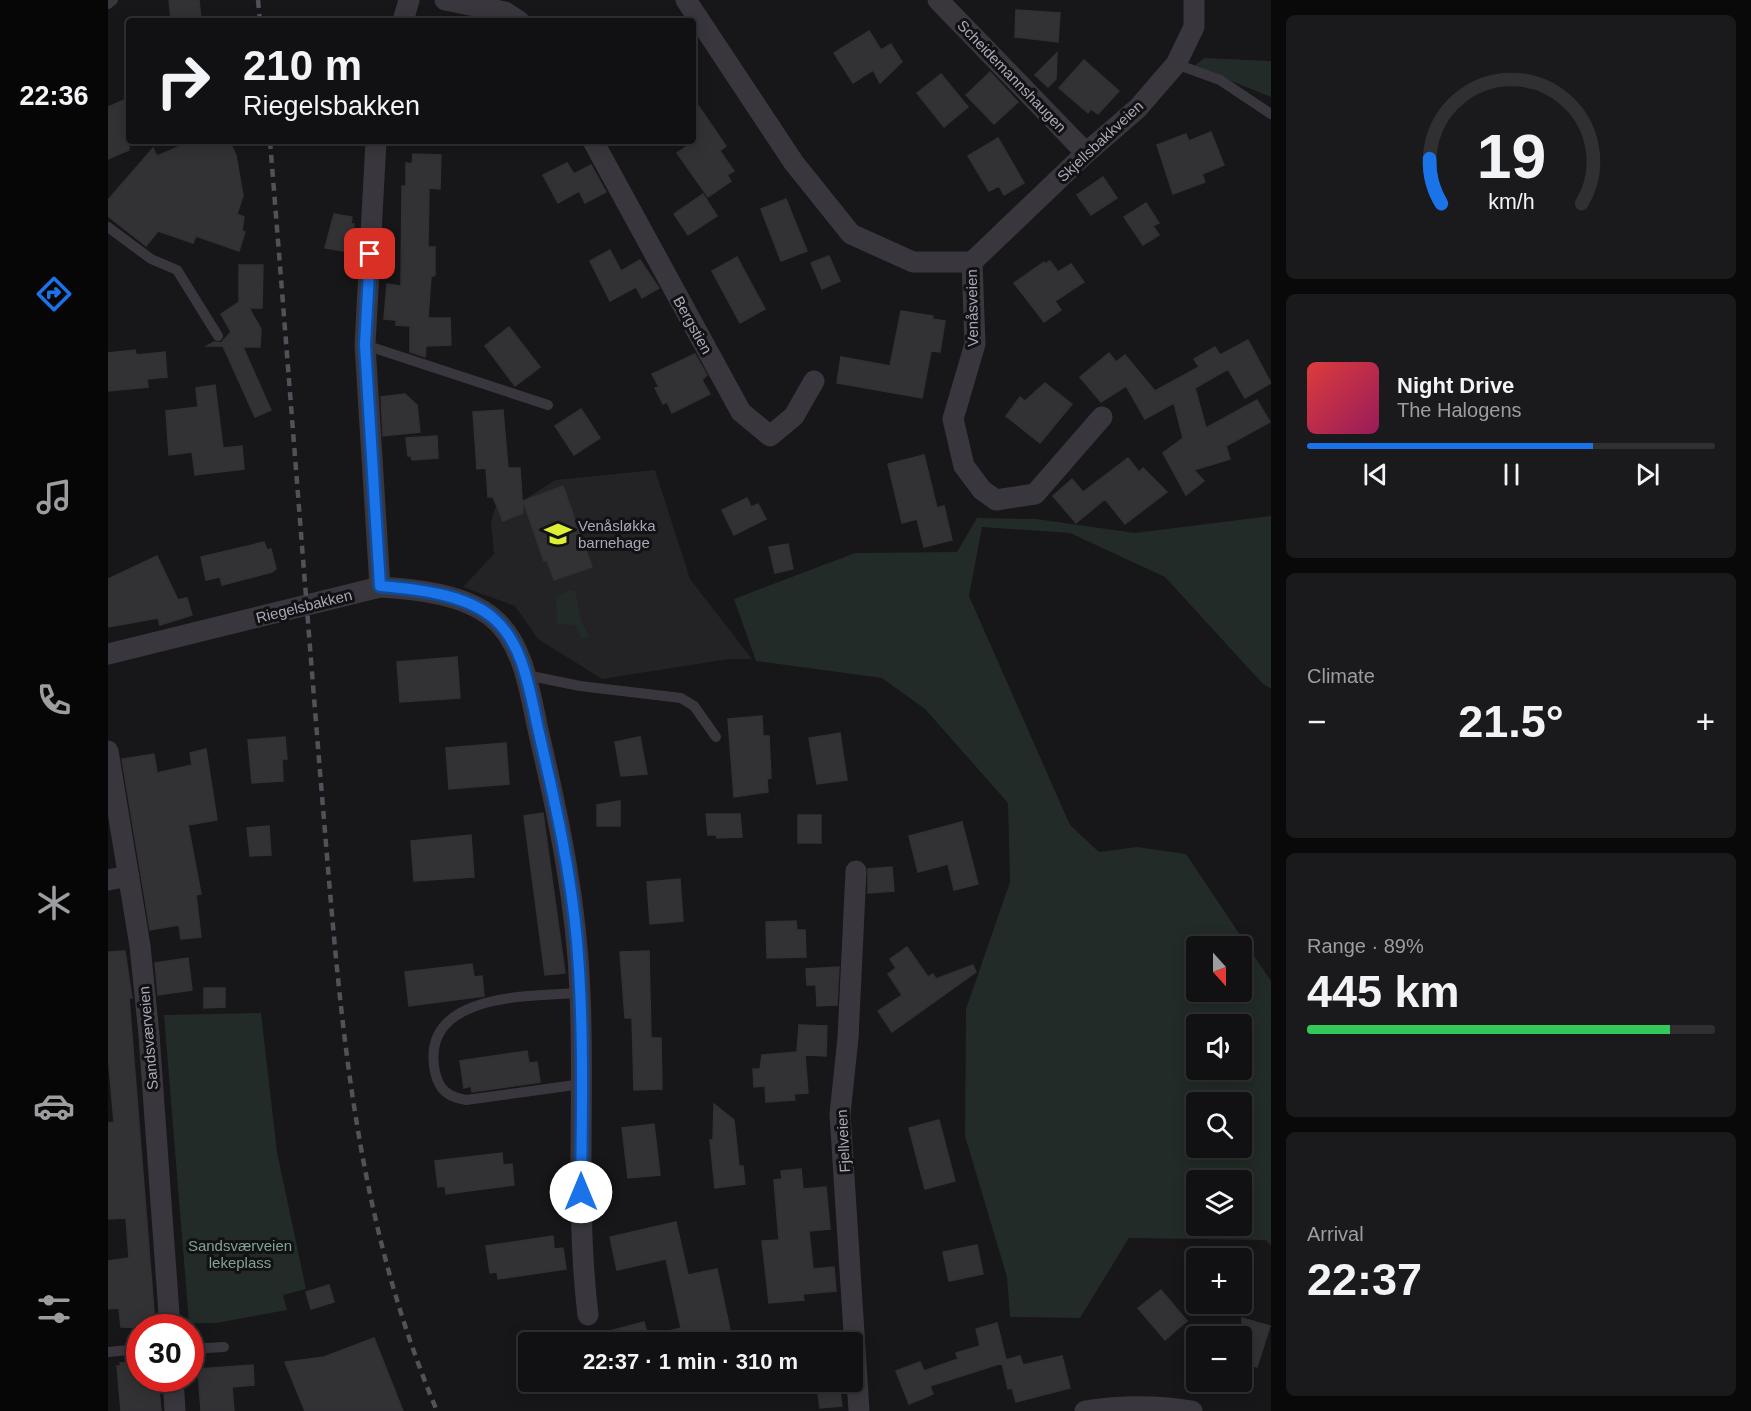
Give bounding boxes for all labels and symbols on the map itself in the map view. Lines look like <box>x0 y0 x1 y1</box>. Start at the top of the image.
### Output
street label: Scheidemannshaugen <box>954 16 1070 136</box>
street label: Skjellsbakkveien <box>1054 97 1146 185</box>
pin <box>344 228 395 279</box>
street label: Venåsveien <box>963 269 981 347</box>
street label: Bergstien <box>670 293 716 357</box>
place label: Venåsløkka barnehage <box>578 517 656 551</box>
school or university icon: Venåsløkka barnehage <box>543 519 573 549</box>
street label: Riegelsbakken <box>254 586 354 626</box>
north arrow <box>1186 936 1252 1002</box>
street label: Sandsværveien <box>135 985 161 1091</box>
street label: Fjellveien <box>833 1109 853 1173</box>
position arrow <box>549 1160 613 1224</box>
park label: Sandsværveien lekeplass <box>188 1237 292 1271</box>
speed limit sign: 30 <box>126 1314 204 1392</box>

